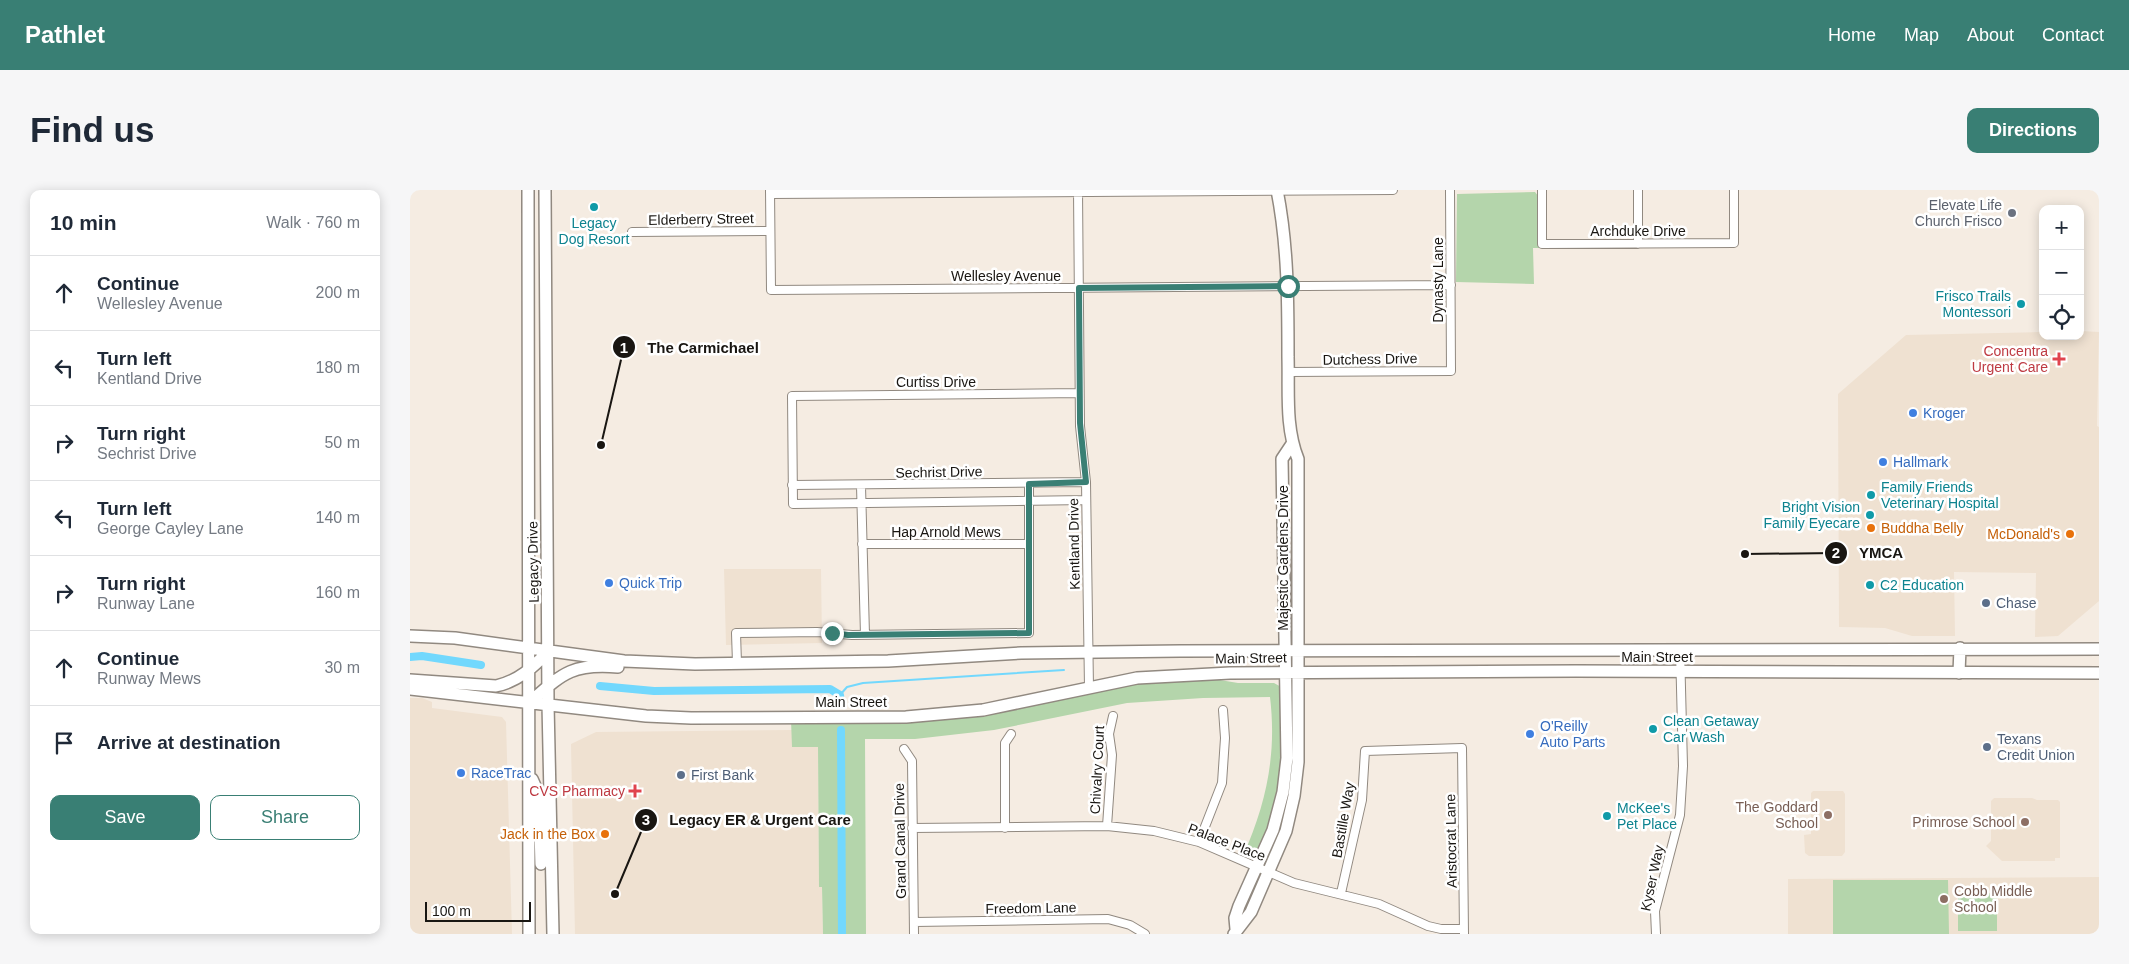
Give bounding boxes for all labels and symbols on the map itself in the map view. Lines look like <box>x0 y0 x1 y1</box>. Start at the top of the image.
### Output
place label: Elevate Life Church Frisco <box>1915 197 2002 229</box>
marker: Legacy Dog Resort <box>588 201 600 213</box>
marker: Elevate Life Church Frisco <box>2006 207 2018 219</box>
street label: Elderberry Street <box>648 210 754 228</box>
place label: Legacy Dog Resort <box>559 215 630 247</box>
street label: Archduke Drive <box>1590 223 1686 239</box>
street label: Dynasty Lane <box>1430 237 1446 323</box>
street label: Wellesley Avenue <box>951 268 1061 284</box>
route start <box>1277 275 1300 298</box>
place label: Frisco Trails Montessori <box>1936 288 2011 320</box>
marker: Frisco Trails Montessori <box>2015 298 2027 310</box>
callout: The Carmichael <box>612 332 768 362</box>
text: 1 <box>620 339 628 356</box>
text: The Carmichael <box>647 339 759 356</box>
place label: Concentra Urgent Care <box>1972 343 2048 375</box>
street label: Dutchess Drive <box>1322 350 1418 368</box>
marker: Concentra Urgent Care <box>2052 352 2066 366</box>
street label: Curtiss Drive <box>896 374 976 390</box>
place label: Kroger <box>1923 405 1965 421</box>
marker: Kroger <box>1907 407 1919 419</box>
place label: Hallmark <box>1893 454 1949 470</box>
marker: Hallmark <box>1877 456 1889 468</box>
street label: Sechrist Drive <box>895 463 983 481</box>
place label: Family Friends Veterinary Hospital <box>1881 479 1999 511</box>
street label: Majestic Gardens Drive <box>1275 485 1291 631</box>
marker: Family Friends Veterinary Hospital <box>1865 489 1877 501</box>
street label: Kentland Drive <box>1065 498 1083 590</box>
place label: Bright Vision Family Eyecare <box>1764 499 1860 531</box>
marker: Bright Vision Family Eyecare <box>1864 509 1876 521</box>
place label: Buddha Belly <box>1881 520 1964 536</box>
street label: Legacy Drive <box>524 521 542 603</box>
marker: Buddha Belly <box>1865 522 1877 534</box>
street label: Hap Arnold Mews <box>891 524 1001 540</box>
place label: McDonald's <box>1987 526 2060 542</box>
marker: McDonald's <box>2064 528 2076 540</box>
callout: YMCA <box>1824 538 1913 568</box>
text: 2 <box>1832 544 1840 561</box>
text: YMCA <box>1859 544 1903 561</box>
place label: Quick Trip <box>619 575 682 591</box>
marker: Quick Trip <box>603 577 615 589</box>
place label: C2 Education <box>1880 577 1964 593</box>
marker: C2 Education <box>1864 579 1876 591</box>
place label: Chase <box>1996 595 2037 611</box>
marker: Chase <box>1980 597 1992 609</box>
route end <box>821 622 844 645</box>
street label: Main Street <box>1215 649 1287 667</box>
street label: Main Street <box>1621 649 1693 665</box>
street label: Main Street <box>815 694 887 710</box>
place label: Clean Getaway Car Wash <box>1663 713 1759 745</box>
place label: O'Reilly Auto Parts <box>1540 718 1605 750</box>
marker: Clean Getaway Car Wash <box>1647 723 1659 735</box>
street label: Chivalry Court <box>1087 725 1107 815</box>
marker: O'Reilly Auto Parts <box>1524 728 1536 740</box>
place label: Texans Credit Union <box>1997 731 2075 763</box>
marker: Texans Credit Union <box>1981 741 1993 753</box>
place label: RaceTrac <box>471 765 531 781</box>
marker: RaceTrac <box>455 767 467 779</box>
place label: First Bank <box>691 767 755 783</box>
marker: First Bank <box>675 769 687 781</box>
street label: Bastille Way <box>1328 781 1358 859</box>
place label: CVS Pharmacy <box>529 783 625 799</box>
street label: Grand Canal Drive <box>891 783 909 899</box>
marker: CVS Pharmacy <box>629 785 641 797</box>
street label: Aristocrat Lane <box>1442 794 1460 888</box>
place label: The Goddard School <box>1736 799 1818 831</box>
place label: McKee's Pet Place <box>1617 800 1677 832</box>
callout: Legacy ER & Urgent Care <box>634 805 861 835</box>
marker: The Goddard School <box>1822 809 1834 821</box>
marker: McKee's Pet Place <box>1601 810 1613 822</box>
text: 3 <box>642 811 650 828</box>
text: Legacy ER & Urgent Care <box>669 811 851 828</box>
place label: Primrose School <box>1912 814 2015 830</box>
marker: Primrose School <box>2019 816 2031 828</box>
street label: Palace Place <box>1186 820 1268 864</box>
place label: Jack in the Box <box>500 826 595 842</box>
marker: Jack in the Box <box>599 828 611 840</box>
street label: Kyser Way <box>1637 843 1667 913</box>
place label: Cobb Middle School <box>1954 883 2033 915</box>
marker: Cobb Middle School <box>1938 893 1950 905</box>
scale bar <box>425 899 531 922</box>
street label: Freedom Lane <box>985 899 1077 917</box>

